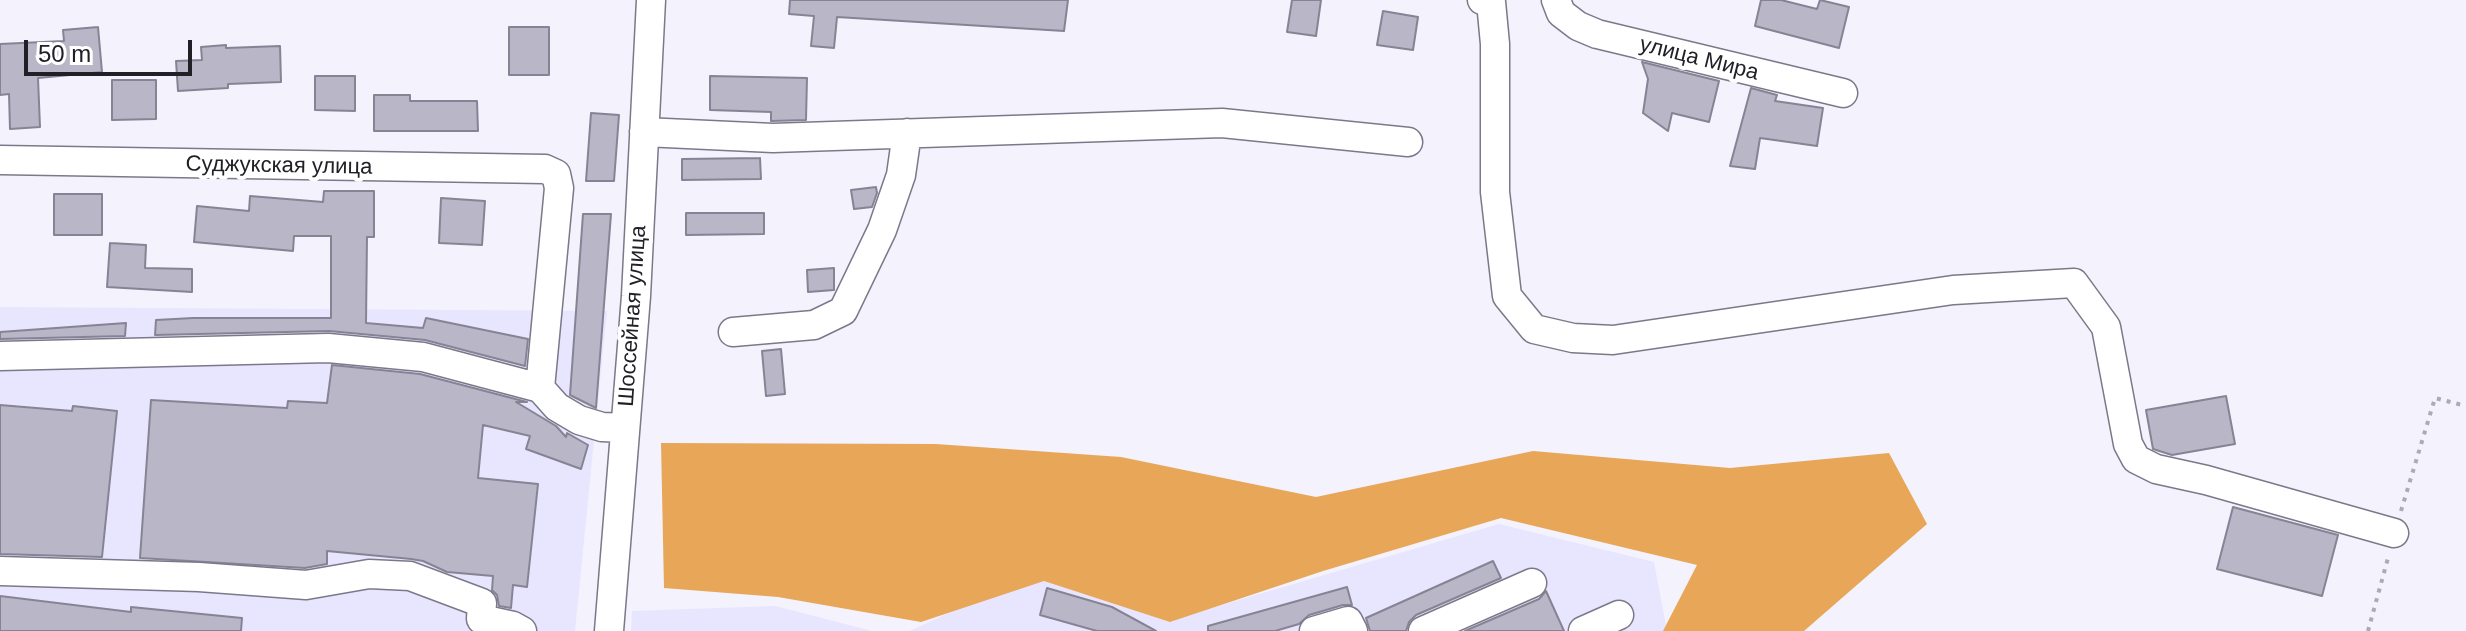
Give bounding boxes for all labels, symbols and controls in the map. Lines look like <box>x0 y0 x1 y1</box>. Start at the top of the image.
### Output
scale bar <box>28 24 196 74</box>
street label: улица Мира <box>1637 31 1761 87</box>
text: 50 m <box>38 40 91 67</box>
street label: Суджукская улица <box>185 151 373 181</box>
street label: Шоссейная улица <box>613 224 653 408</box>

